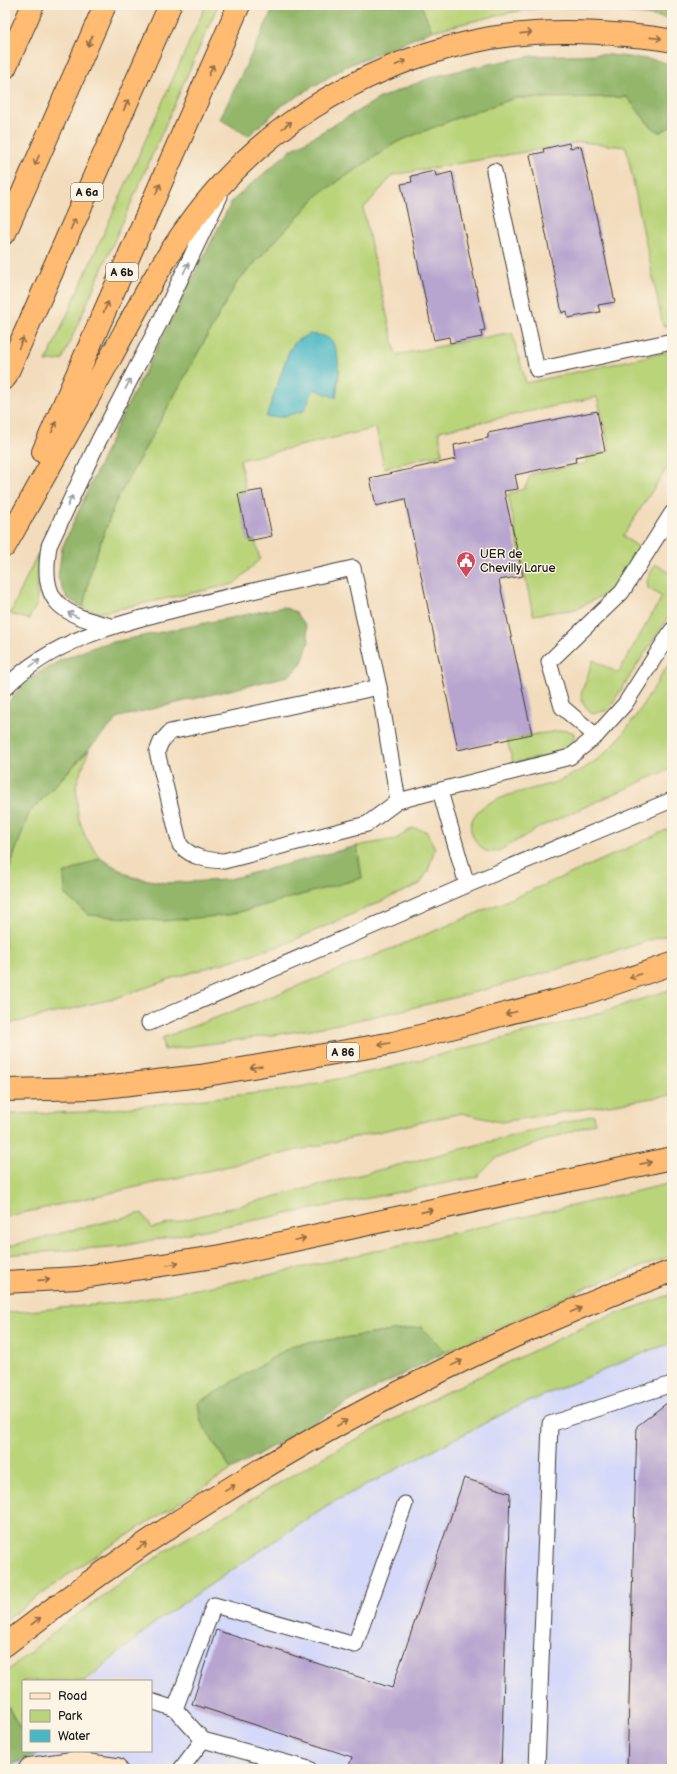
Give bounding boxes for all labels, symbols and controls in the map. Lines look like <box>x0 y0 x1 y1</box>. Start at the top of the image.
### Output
one-way arrow <box>519 29 532 36</box>
one-way arrow <box>85 34 93 46</box>
one-way arrow <box>649 34 662 42</box>
one-way arrow <box>394 59 406 67</box>
one-way arrow <box>208 64 215 76</box>
one-way arrow <box>122 99 130 111</box>
one-way arrow <box>281 121 292 129</box>
one-way arrow <box>33 153 40 165</box>
road number: A 6a <box>71 183 103 201</box>
one-way arrow <box>155 183 163 195</box>
one-way arrow <box>70 218 77 230</box>
one-way arrow <box>183 262 190 274</box>
road number: A 6b <box>106 263 138 281</box>
one-way arrow <box>103 302 110 314</box>
one-way arrow <box>18 337 25 349</box>
one-way arrow <box>124 379 132 391</box>
one-way arrow <box>51 421 58 433</box>
one-way arrow <box>67 495 74 507</box>
place label: UER de Chevilly Larue <box>480 547 556 576</box>
public building icon: UER de Chevilly Larue <box>455 550 477 578</box>
one-way arrow <box>68 611 80 618</box>
one-way arrow <box>29 659 40 667</box>
one-way arrow <box>629 973 642 980</box>
one-way arrow <box>504 1010 517 1018</box>
one-way arrow <box>378 1041 391 1049</box>
road number: A 86 <box>327 1043 359 1061</box>
one-way arrow <box>250 1063 263 1071</box>
one-way arrow <box>640 1158 653 1166</box>
one-way arrow <box>421 1207 434 1215</box>
one-way arrow <box>294 1235 307 1243</box>
one-way arrow <box>166 1260 179 1268</box>
one-way arrow <box>37 1277 50 1284</box>
one-way arrow <box>569 1305 581 1313</box>
one-way arrow <box>451 1359 463 1366</box>
one-way arrow <box>336 1418 348 1426</box>
one-way arrow <box>224 1484 236 1492</box>
one-way arrow <box>136 1542 147 1550</box>
one-way arrow <box>30 1617 41 1626</box>
legend <box>22 1680 152 1752</box>
text: Road <box>58 1689 87 1704</box>
text: Park <box>58 1709 82 1724</box>
text: Water <box>58 1729 90 1744</box>

